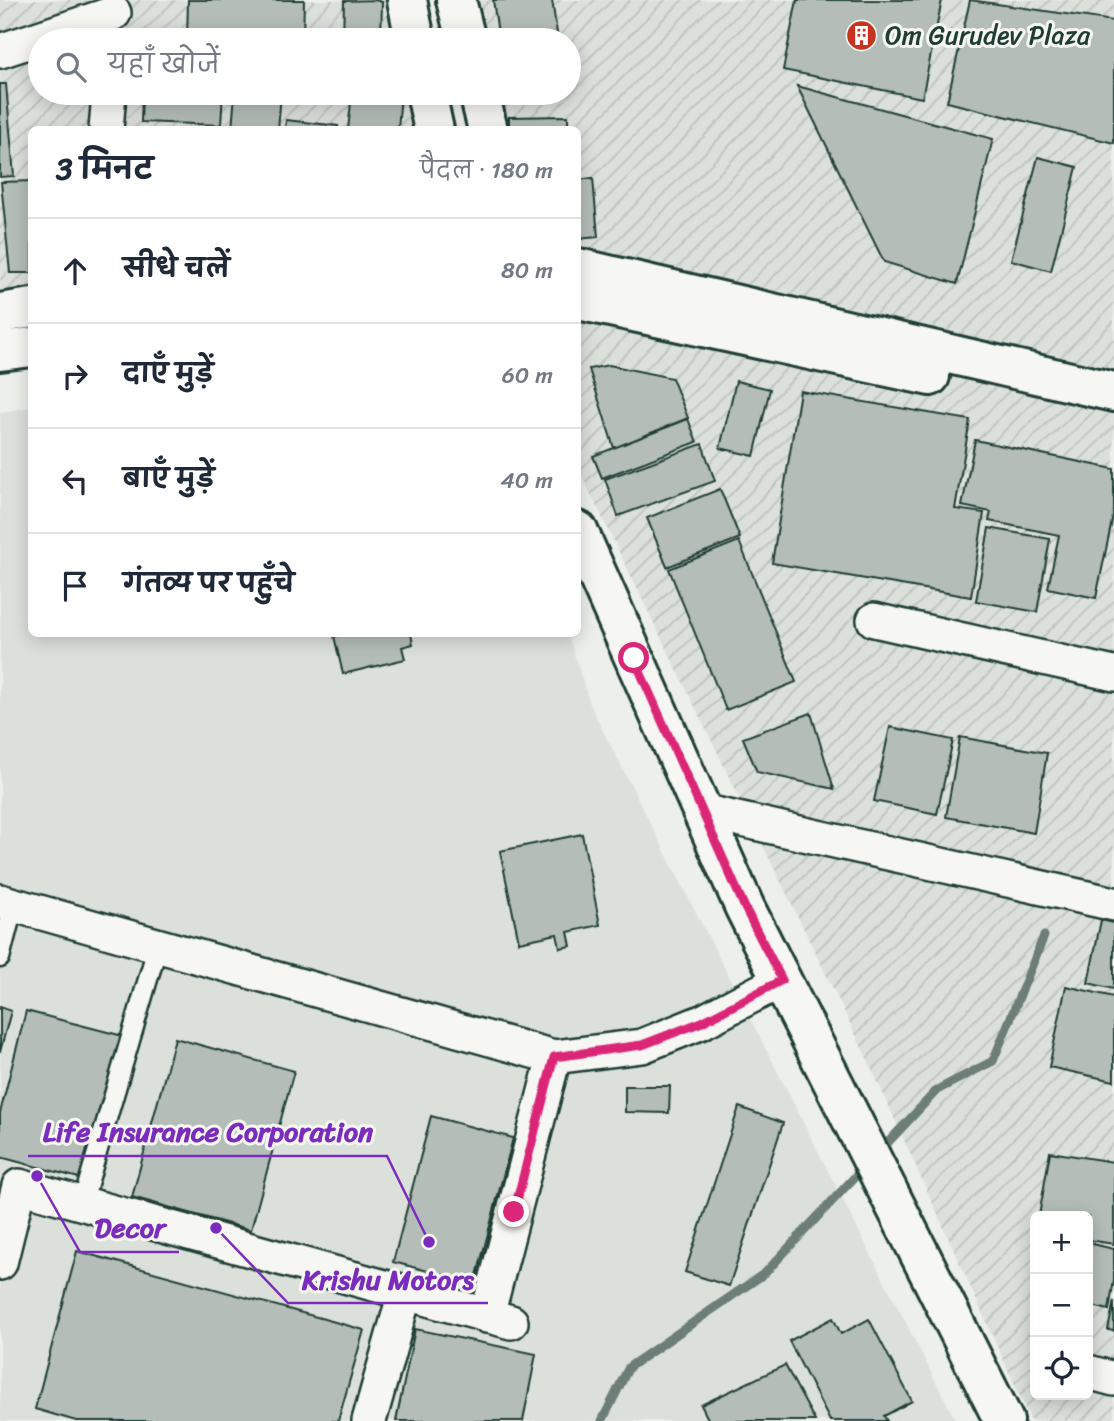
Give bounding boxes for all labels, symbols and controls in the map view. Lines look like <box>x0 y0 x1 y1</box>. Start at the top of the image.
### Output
place label: Om Gurudev Plaza <box>885 12 1091 58</box>
building icon: Om Gurudev Plaza <box>845 18 879 52</box>
search box <box>28 28 581 105</box>
text: यहाँ खोजें <box>108 41 220 87</box>
icon: search <box>52 48 90 86</box>
text: 3 मिनट <box>56 142 153 196</box>
text: पैदल · 180 m <box>420 150 553 191</box>
text: सीधे चलें <box>123 245 230 291</box>
text: 80 m <box>501 250 553 291</box>
icon: ahead <box>56 252 94 290</box>
text: दाएँ मुड़ें <box>123 350 214 396</box>
text: 60 m <box>502 355 553 396</box>
icon: right <box>56 357 94 395</box>
text: बाएँ मुड़ें <box>123 455 214 501</box>
text: 40 m <box>500 460 553 501</box>
icon: left <box>56 462 94 500</box>
text: गंतव्य पर पहुँचे <box>123 560 295 606</box>
icon: arrive <box>56 567 94 605</box>
route start <box>618 642 649 673</box>
callout: Life Insurance Corporation <box>28 1107 387 1156</box>
text: Life Insurance Corporation <box>43 1107 374 1156</box>
route end <box>498 1196 529 1227</box>
callout: Decor <box>80 1203 179 1252</box>
text: Decor <box>95 1203 168 1252</box>
map controls <box>1030 1211 1093 1400</box>
button: + <box>1030 1211 1093 1274</box>
callout: Krishu Motors <box>288 1254 488 1303</box>
text: Krishu Motors <box>301 1255 475 1304</box>
button: − <box>1030 1274 1093 1337</box>
button: locate <box>1030 1337 1093 1400</box>

